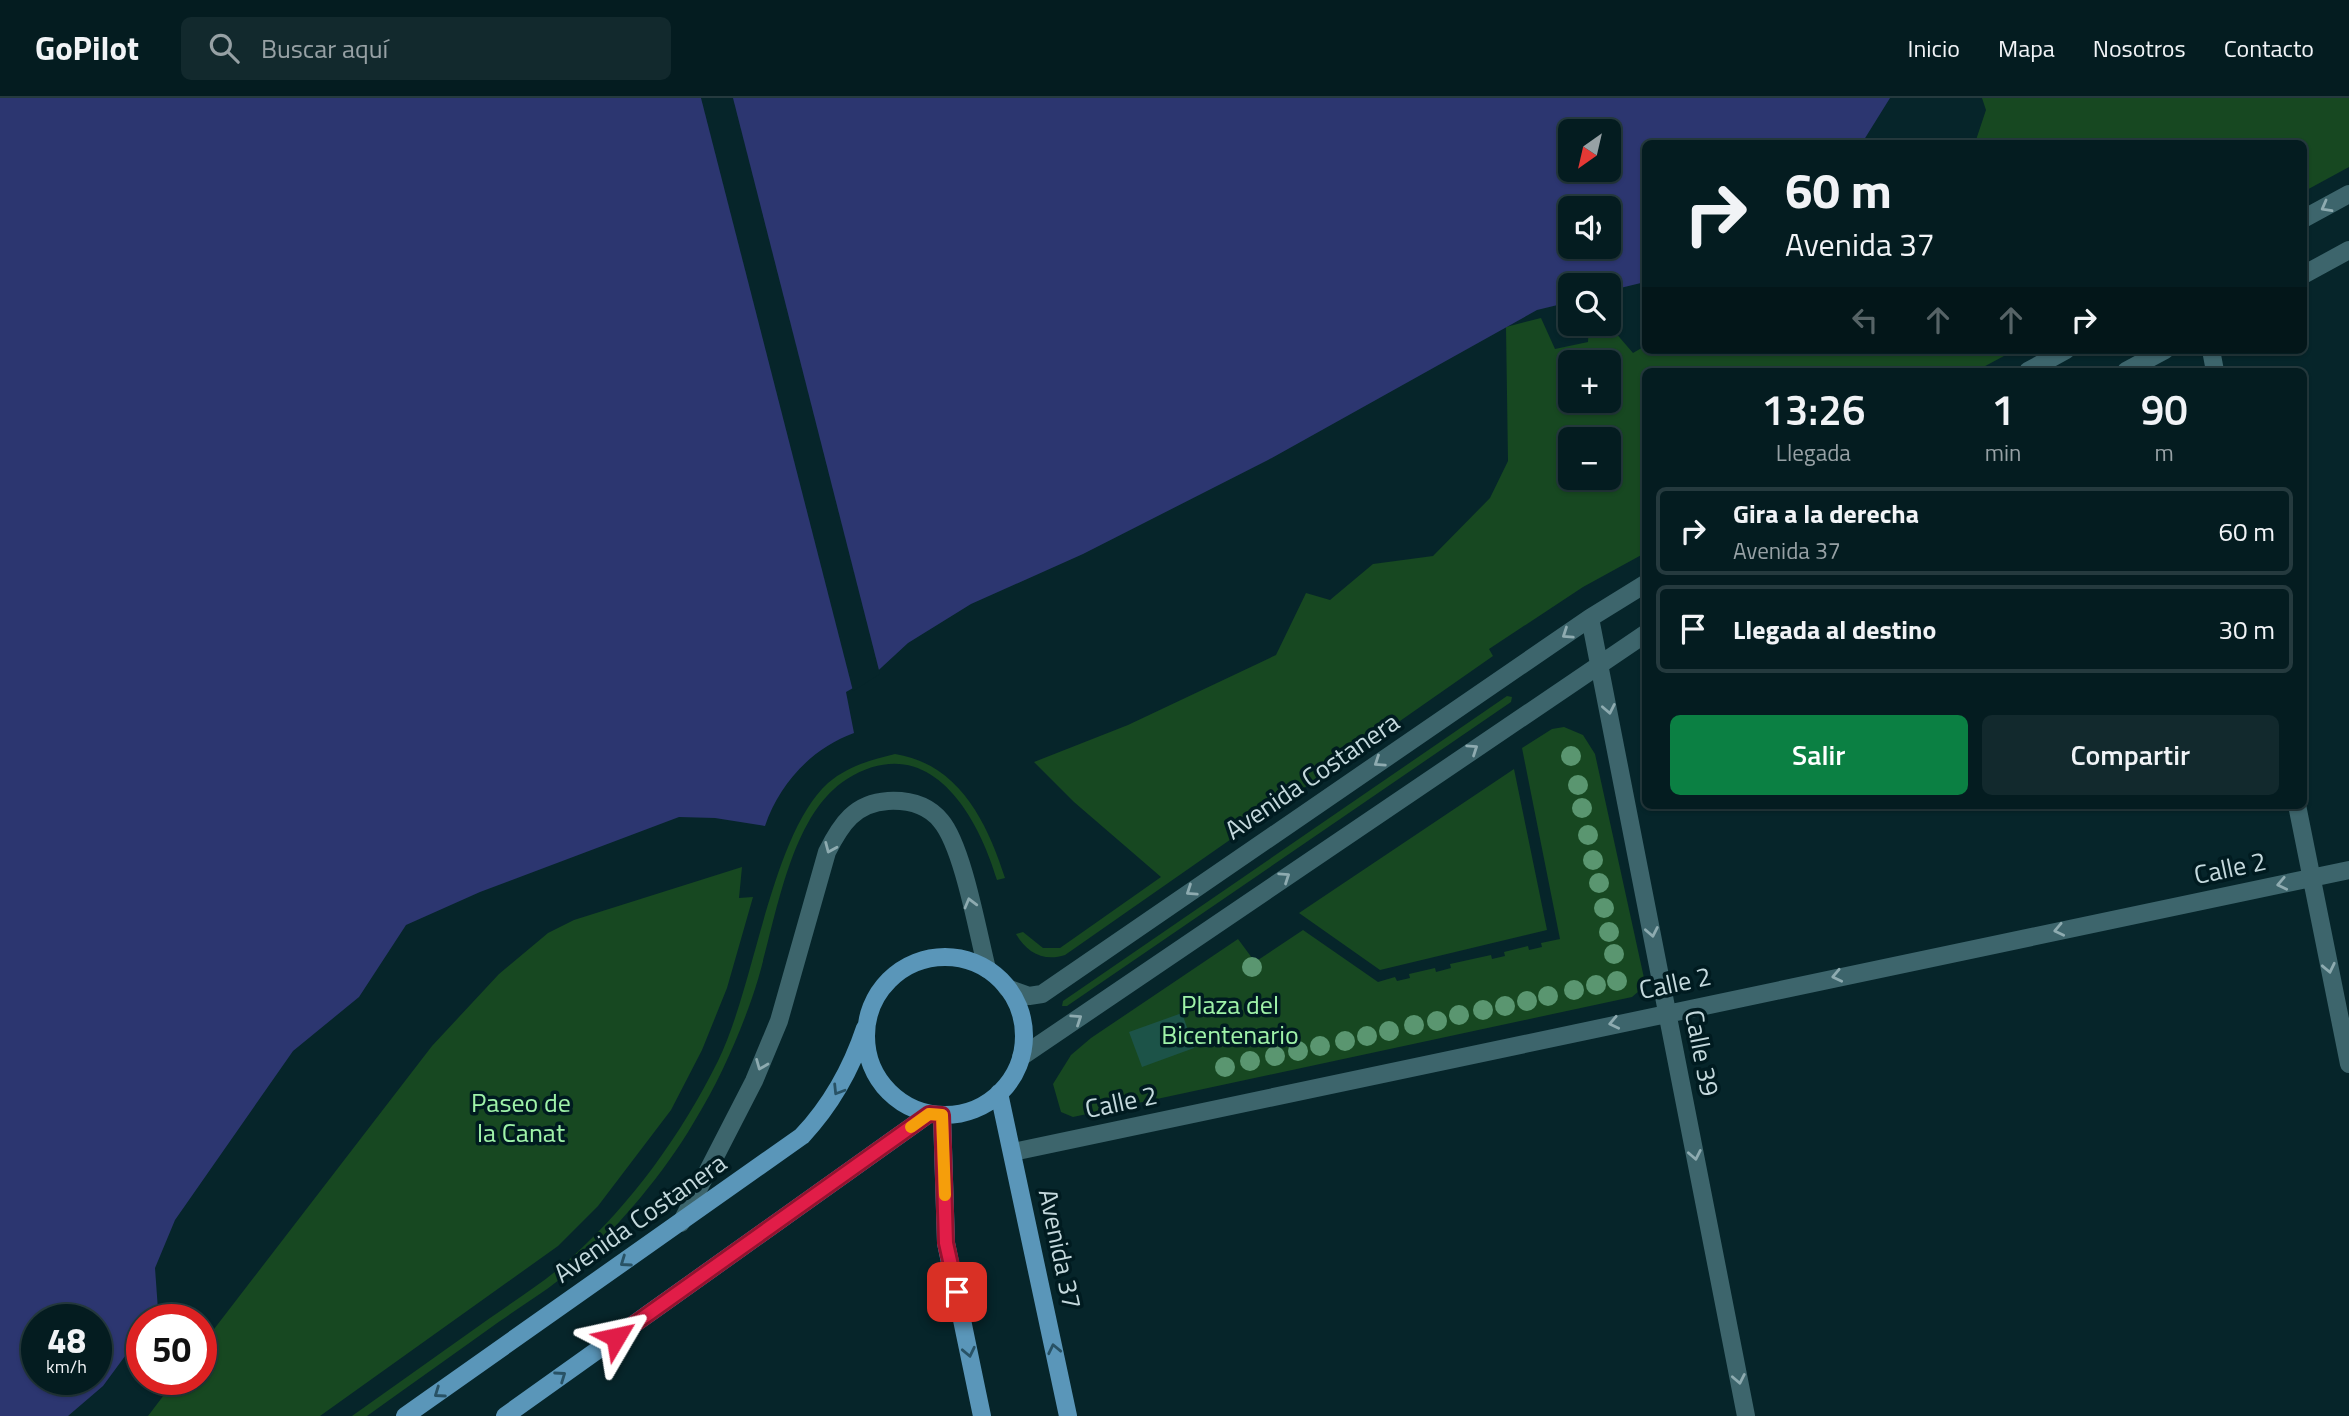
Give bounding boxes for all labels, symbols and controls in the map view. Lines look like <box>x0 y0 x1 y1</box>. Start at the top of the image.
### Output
search box <box>181 17 671 80</box>
text: GoPilot <box>35 23 139 73</box>
icon: search <box>205 29 243 67</box>
text: Buscar aquí <box>261 29 388 68</box>
text: Inicio <box>1908 30 1960 66</box>
text: Mapa <box>1998 30 2055 66</box>
text: Nosotros <box>2093 30 2186 66</box>
text: Contacto <box>2224 30 2314 66</box>
north arrow <box>1558 119 1620 182</box>
map controls <box>1558 119 1621 490</box>
text: 60 m <box>1785 152 1892 227</box>
icon: right <box>1670 168 1761 259</box>
button: sound <box>1558 196 1621 259</box>
one-way arrow <box>2321 199 2333 212</box>
text: Avenida 37 <box>1785 220 1935 268</box>
button: search <box>1558 273 1621 336</box>
icon: left <box>1846 301 1884 339</box>
icon: ahead <box>1919 301 1957 339</box>
icon: ahead <box>1992 301 2030 339</box>
icon: right <box>2065 301 2103 339</box>
button: + <box>1558 350 1621 413</box>
text: 13:26 <box>1761 377 1865 441</box>
text: 1 <box>1991 377 2015 441</box>
text: 90 <box>2141 377 2188 441</box>
button: − <box>1558 427 1621 490</box>
text: Llegada <box>1776 435 1851 470</box>
text: min <box>1985 435 2021 470</box>
text: m <box>2155 435 2174 470</box>
text: Gira a la derecha <box>1733 494 1919 533</box>
icon: right <box>1674 512 1712 550</box>
text: 60 m <box>2218 512 2275 551</box>
text: Avenida 37 <box>1733 533 1841 568</box>
icon: arrive <box>1674 610 1712 648</box>
text: Llegada al destino <box>1733 610 1936 649</box>
text: 30 m <box>2218 610 2275 649</box>
one-way arrow <box>1562 626 1575 638</box>
street label: Avenida Costanera <box>1216 703 1407 849</box>
one-way arrow <box>1600 703 1615 715</box>
button: Salir <box>1670 715 1968 795</box>
button: Compartir <box>1982 715 2279 795</box>
one-way arrow <box>1466 744 1479 757</box>
one-way arrow <box>1374 754 1387 767</box>
one-way arrow <box>824 841 838 853</box>
street label: Calle 2 <box>2190 841 2269 894</box>
one-way arrow <box>1278 872 1291 885</box>
one-way arrow <box>2276 875 2288 890</box>
one-way arrow <box>1186 883 1199 896</box>
one-way arrow <box>964 898 978 910</box>
one-way arrow <box>2053 922 2065 937</box>
one-way arrow <box>1643 926 1658 938</box>
street label: Calle 2 <box>1635 956 1714 1009</box>
one-way arrow <box>2321 962 2336 974</box>
one-way arrow <box>1831 968 1843 983</box>
park label: Plaza del Bicentenario <box>1161 985 1299 1054</box>
street label: Calle 39 <box>1675 1006 1730 1099</box>
one-way arrow <box>1069 1015 1082 1027</box>
one-way arrow <box>1608 1015 1620 1030</box>
one-way arrow <box>756 1058 770 1070</box>
street label: Calle 2 <box>1081 1075 1160 1128</box>
park label: Paseo de la Canat <box>471 1083 571 1152</box>
one-way arrow <box>833 1083 846 1096</box>
street label: Avenida Costanera <box>545 1143 734 1292</box>
one-way arrow <box>1687 1149 1702 1161</box>
street label: Avenida 37 <box>1029 1185 1092 1312</box>
one-way arrow <box>620 1254 633 1266</box>
pin <box>927 1262 987 1322</box>
icon: arrive <box>938 1273 976 1311</box>
position arrow <box>579 1300 653 1374</box>
speed limit sign: 50 <box>126 1304 217 1395</box>
text: 48 <box>47 1313 86 1367</box>
one-way arrow <box>1048 1343 1063 1355</box>
one-way arrow <box>961 1346 976 1358</box>
text: km/h <box>46 1353 87 1380</box>
one-way arrow <box>553 1372 566 1385</box>
one-way arrow <box>1730 1373 1745 1385</box>
one-way arrow <box>434 1385 447 1397</box>

